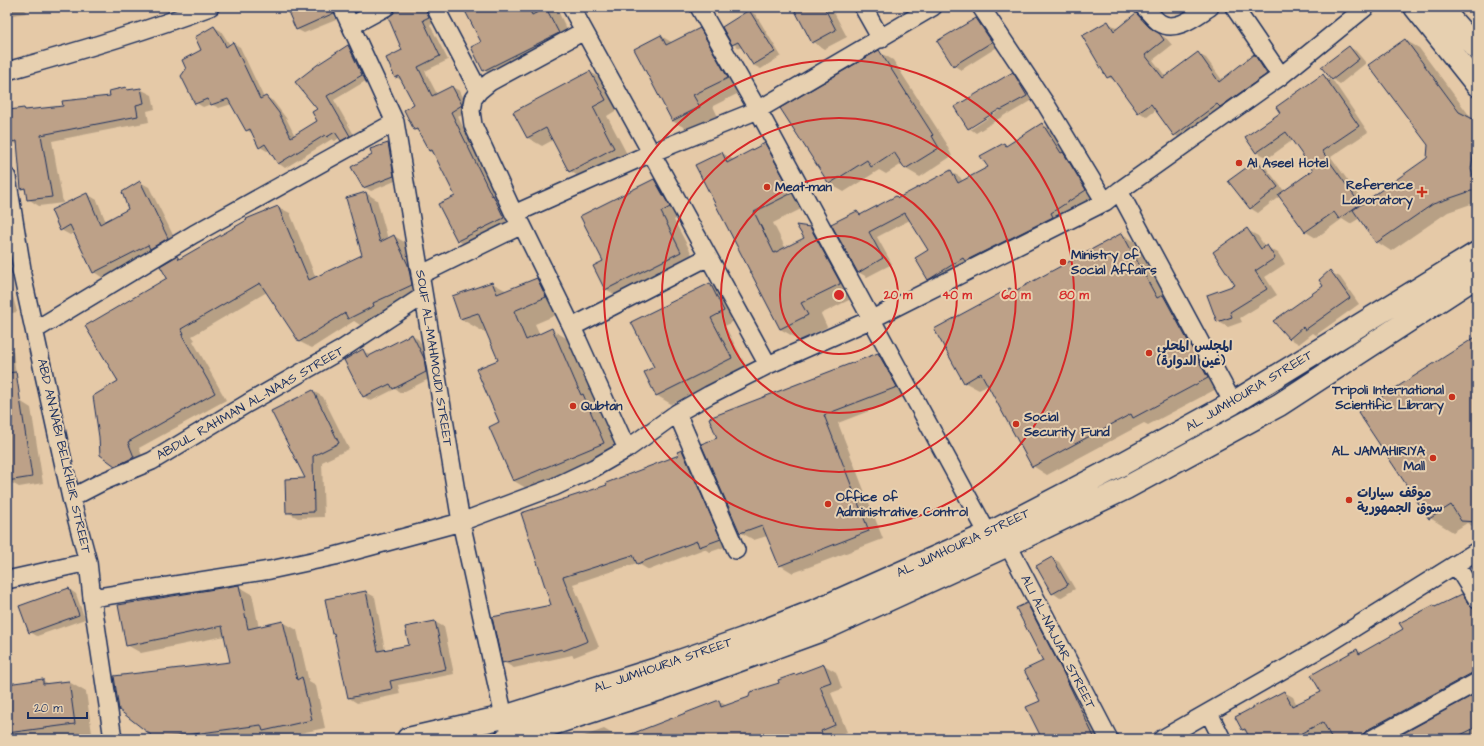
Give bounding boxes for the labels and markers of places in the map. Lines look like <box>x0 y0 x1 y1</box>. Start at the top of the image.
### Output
place label: Al Aseel Hotel <box>1247 154 1328 172</box>
marker: Al Aseel Hotel <box>1234 158 1244 168</box>
place label: Reference Laboratory <box>1342 176 1414 210</box>
place label: Meat-man <box>775 178 832 196</box>
marker: Meat-man <box>762 182 772 192</box>
marker: Reference Laboratory <box>1416 186 1428 198</box>
place label: Ministry of Social Affairs <box>1070 246 1157 279</box>
marker: Ministry of Social Affairs <box>1058 257 1068 267</box>
centre of rings <box>832 288 846 302</box>
place label: المجلس المحلي (عين الدوارة) <box>1156 337 1232 370</box>
marker: المجلس المحلي (عين الدوارة) <box>1144 348 1154 358</box>
place label: Tripoli International Scientific Library <box>1331 381 1445 415</box>
marker: Tripoli International Scientific Library <box>1447 392 1457 402</box>
place label: Qubtan <box>581 397 623 415</box>
marker: Qubtan <box>568 401 578 411</box>
place label: Social Security Fund <box>1023 408 1110 442</box>
marker: Social Security Fund <box>1011 419 1021 429</box>
place label: AL JAMAHIRIYA Mall <box>1332 442 1426 475</box>
marker: AL JAMAHIRIYA Mall <box>1428 453 1438 463</box>
place label: موقف سيارات سوق الجمهورية <box>1357 484 1443 517</box>
place label: Office of Administrative Control <box>836 488 968 521</box>
marker: موقف سيارات سوق الجمهورية <box>1344 495 1354 505</box>
marker: Office of Administrative Control <box>823 499 833 509</box>

